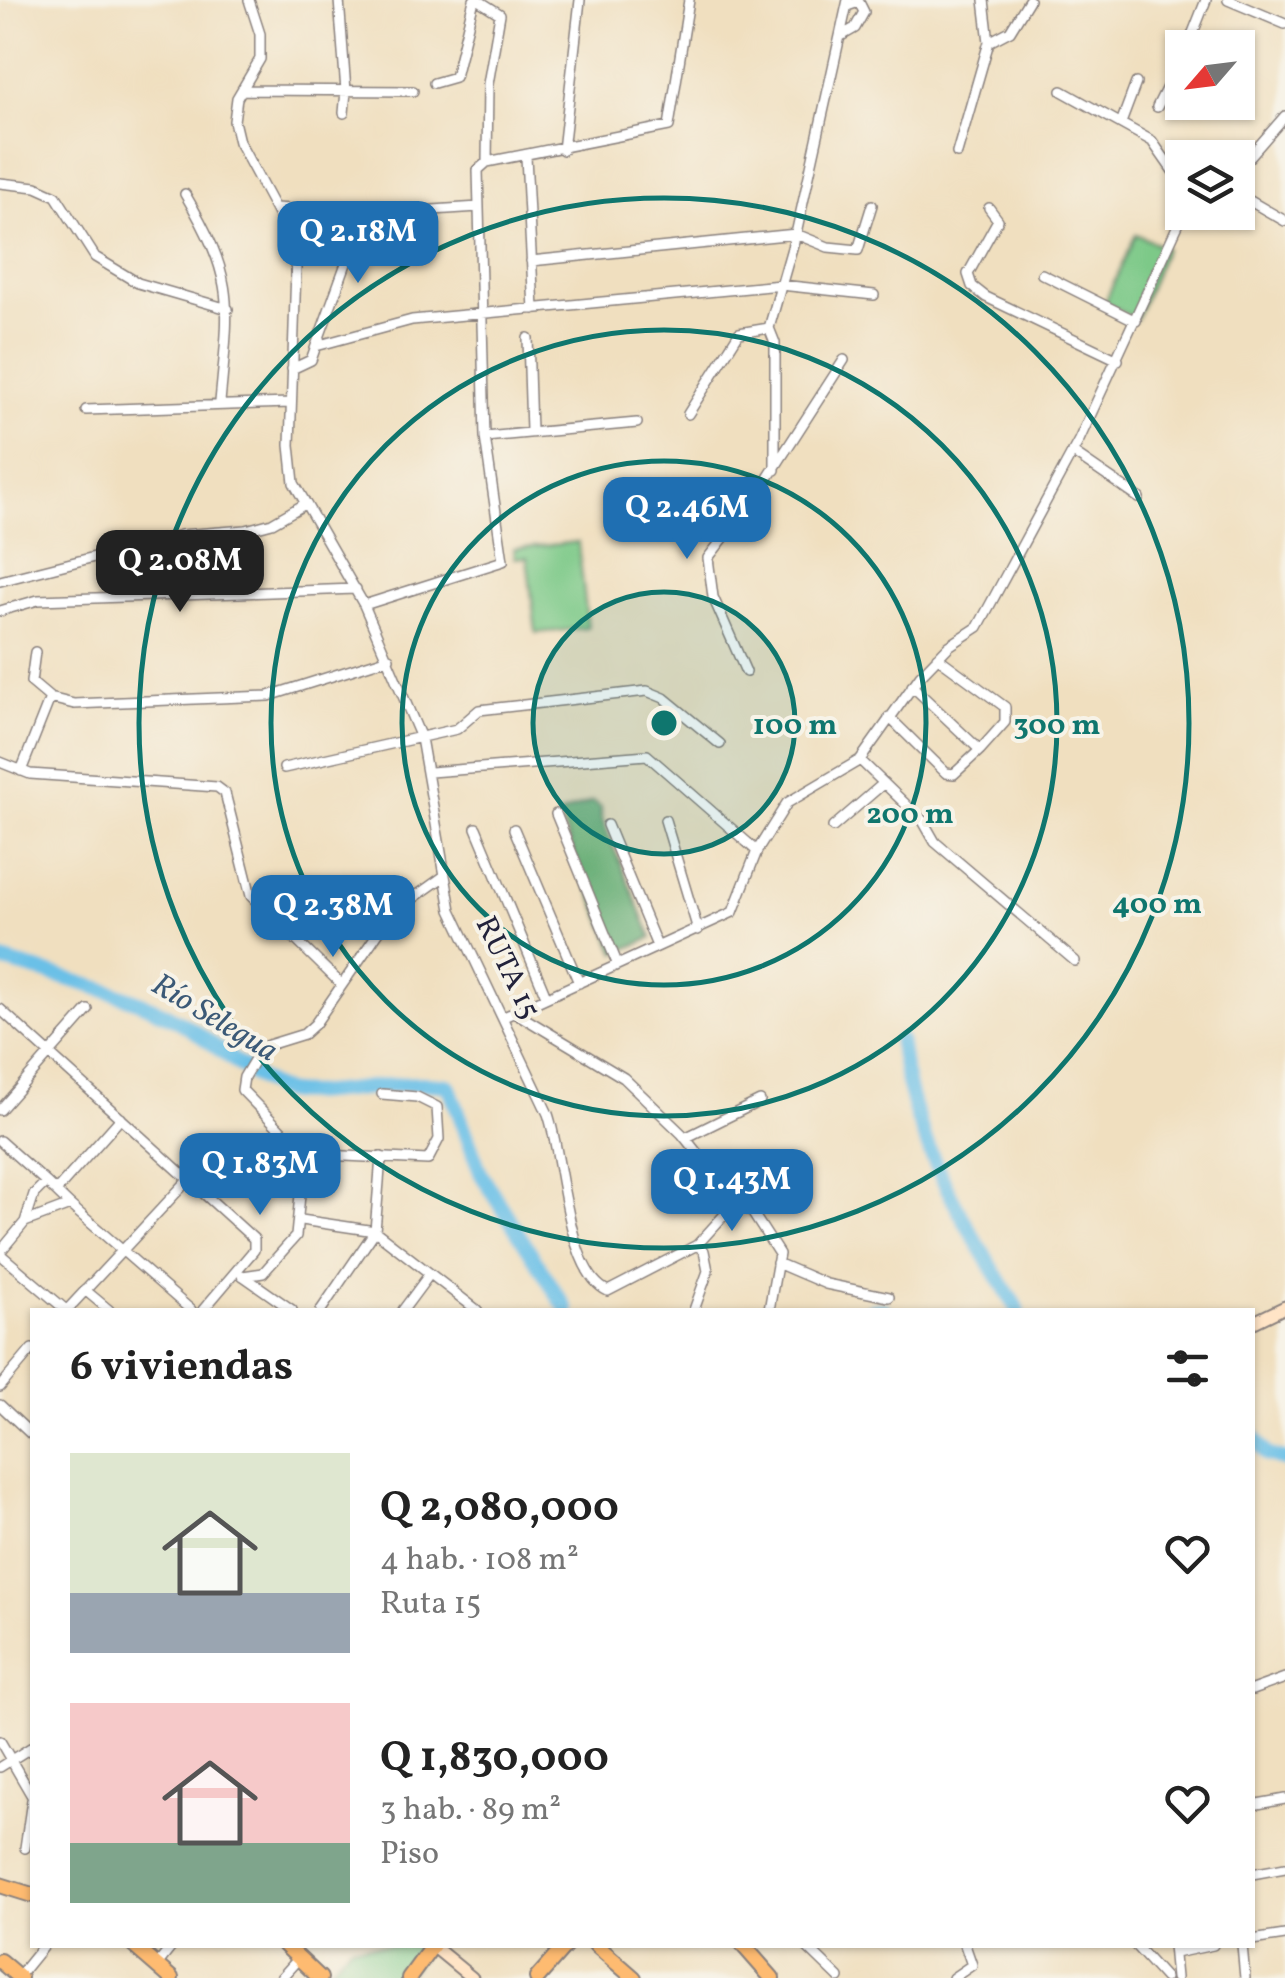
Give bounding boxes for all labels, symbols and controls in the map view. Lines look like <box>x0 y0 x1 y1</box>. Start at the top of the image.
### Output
north arrow <box>1165 30 1255 120</box>
map controls <box>1165 30 1255 230</box>
button: layers <box>1165 140 1255 230</box>
pin: Q 2.18M <box>266 201 450 286</box>
text: Q 2.18M <box>299 211 417 255</box>
pin: Q 2.46M <box>595 477 779 562</box>
text: Q 2.46M <box>625 487 749 531</box>
pin: Q 2.08M <box>88 530 272 615</box>
text: Q 2.08M <box>118 540 242 584</box>
centre of rings <box>646 705 682 741</box>
text: 100 m <box>753 705 837 747</box>
text: 300 m <box>1013 705 1101 747</box>
text: 200 m <box>866 794 954 836</box>
pin: Q 2.38M <box>241 875 425 960</box>
text: 400 m <box>1112 884 1202 926</box>
text: Q 2.38M <box>273 885 393 929</box>
street label: RUTA 15 <box>464 910 550 1026</box>
water label: Río Selegua <box>143 964 285 1074</box>
pin: Q 1.83M <box>168 1133 352 1218</box>
text: Q 1.83M <box>202 1143 318 1187</box>
pin: Q 1.43M <box>640 1149 824 1234</box>
text: Q 1.43M <box>673 1159 791 1203</box>
text: 6 viviendas <box>70 1339 293 1398</box>
icon: filters <box>1160 1341 1215 1396</box>
text: Q 2,080,000 <box>380 1480 619 1539</box>
icon: home <box>150 1493 270 1613</box>
icon: heart <box>1160 1526 1215 1581</box>
text: 4 hab. · 108 m² <box>380 1539 579 1583</box>
text: Ruta 15 <box>380 1583 481 1627</box>
text: Q 1,830,000 <box>380 1730 609 1789</box>
icon: home <box>150 1743 270 1863</box>
icon: heart <box>1160 1776 1215 1831</box>
text: 3 hab. · 89 m² <box>380 1789 561 1833</box>
text: Piso <box>380 1833 439 1877</box>

